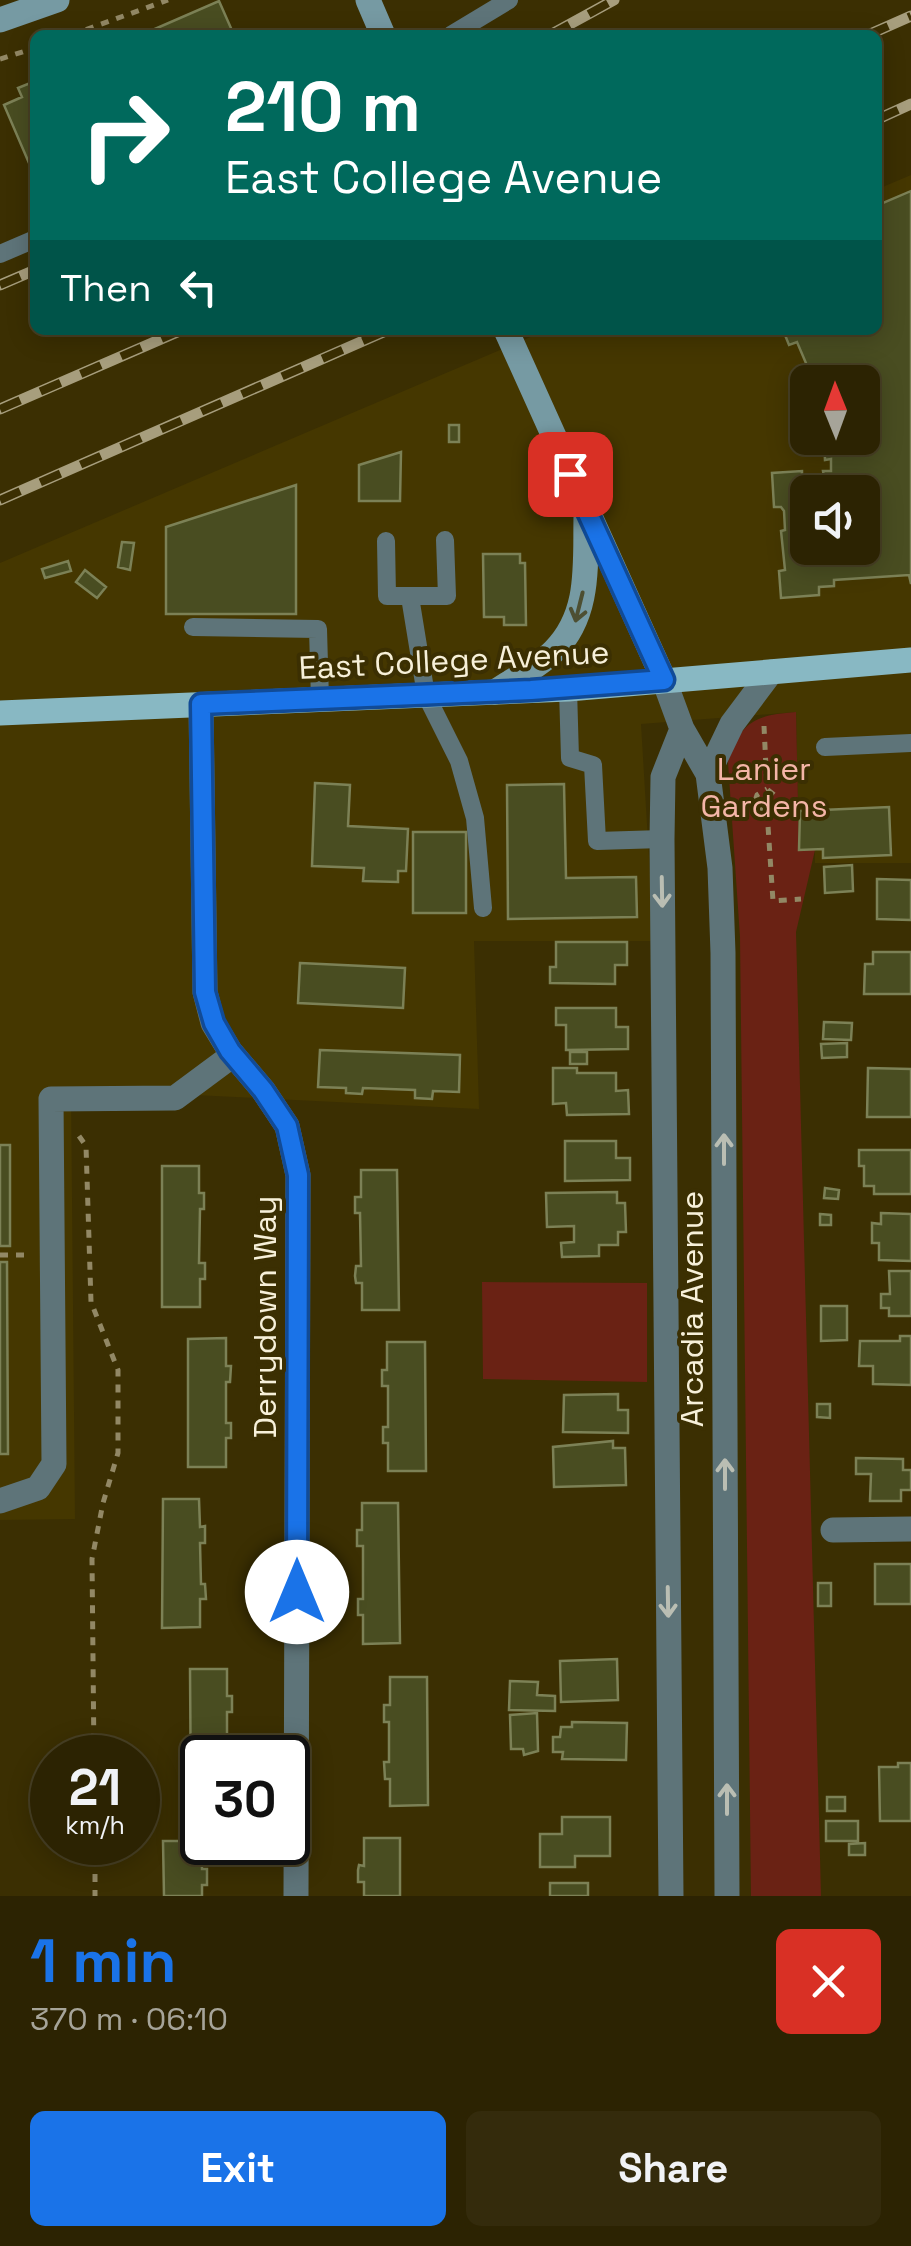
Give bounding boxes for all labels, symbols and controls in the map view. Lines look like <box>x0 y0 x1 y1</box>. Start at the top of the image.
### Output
text: 210 m <box>225 62 421 151</box>
icon: right <box>60 70 190 200</box>
text: East College Avenue <box>225 149 662 206</box>
icon: left <box>171 260 226 315</box>
text: Then <box>60 264 151 312</box>
north arrow <box>790 365 880 455</box>
map controls <box>790 365 880 565</box>
pin <box>528 432 613 517</box>
icon: arrive <box>543 447 598 502</box>
button: sound <box>790 475 880 565</box>
one-way arrow <box>569 591 587 623</box>
street label: East College Avenue <box>298 632 610 688</box>
park label: Lanier Gardens <box>700 749 828 826</box>
one-way arrow <box>652 876 672 908</box>
one-way arrow <box>714 1133 734 1166</box>
street label: Arcadia Avenue <box>672 1191 712 1427</box>
street label: Derrydown Way <box>245 1196 285 1438</box>
one-way arrow <box>716 1458 734 1490</box>
position arrow <box>245 1540 349 1644</box>
one-way arrow <box>659 1586 678 1618</box>
speed limit sign: 30 <box>180 1735 310 1865</box>
text: 21 <box>69 1756 121 1820</box>
one-way arrow <box>718 1783 736 1816</box>
text: km/h <box>65 1809 125 1841</box>
text: 1 min <box>30 1923 177 2000</box>
button: close <box>776 1929 881 2034</box>
text: 370 m · 06:10 <box>30 1999 228 2039</box>
button: Exit <box>30 2111 446 2226</box>
button: Share <box>466 2111 881 2226</box>

